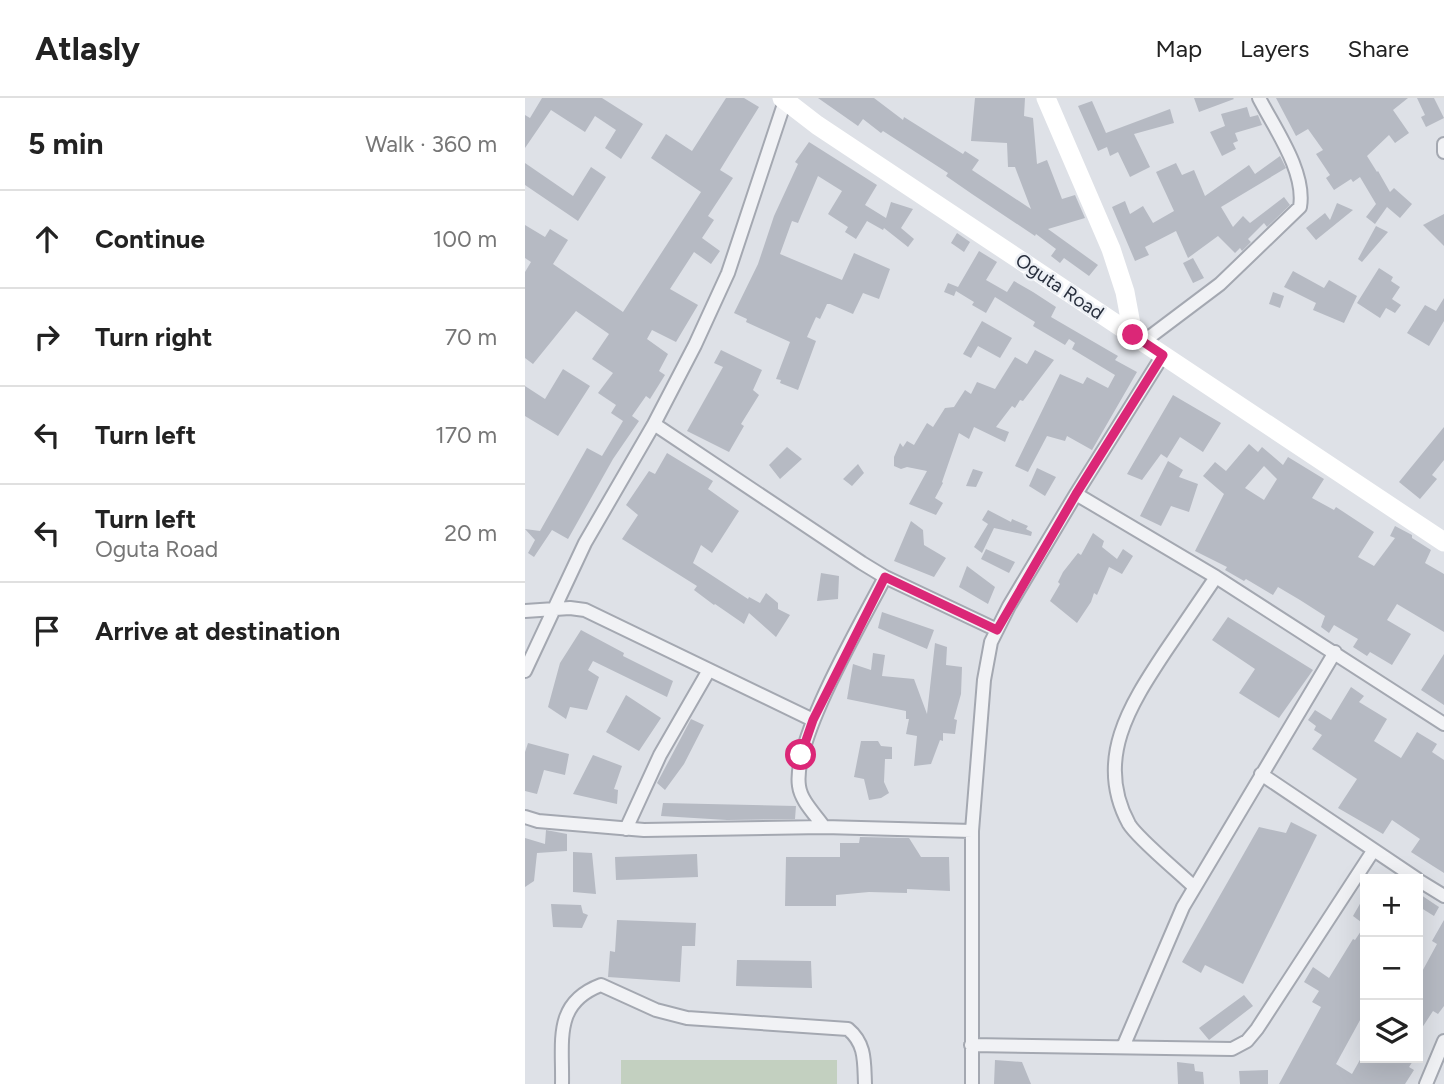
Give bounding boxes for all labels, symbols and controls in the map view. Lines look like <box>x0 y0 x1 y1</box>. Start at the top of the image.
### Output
text: Atlasly <box>35 29 140 68</box>
text: Map <box>1155 34 1202 63</box>
text: Layers <box>1240 34 1309 63</box>
text: Share <box>1347 34 1409 63</box>
text: 5 min <box>28 125 104 162</box>
text: Walk · 360 m <box>365 130 497 158</box>
icon: ahead <box>28 220 66 258</box>
text: Continue <box>95 223 205 255</box>
text: 100 m <box>433 225 497 253</box>
street label: Oguta Road <box>1011 248 1108 324</box>
icon: right <box>28 318 66 356</box>
route end <box>1117 319 1148 350</box>
text: Turn right <box>95 321 212 353</box>
text: 70 m <box>445 323 497 351</box>
icon: left <box>28 416 66 454</box>
text: Turn left <box>95 419 196 451</box>
text: 170 m <box>435 421 497 449</box>
text: Turn left <box>95 503 196 535</box>
icon: left <box>28 514 66 552</box>
text: 20 m <box>444 519 497 547</box>
text: Oguta Road <box>95 535 218 563</box>
icon: arrive <box>28 612 66 650</box>
text: Arrive at destination <box>95 615 340 647</box>
route start <box>785 739 816 770</box>
map controls <box>1360 874 1423 1063</box>
button: + <box>1360 874 1423 937</box>
button: − <box>1360 937 1423 1000</box>
button: layers <box>1360 1000 1423 1063</box>

